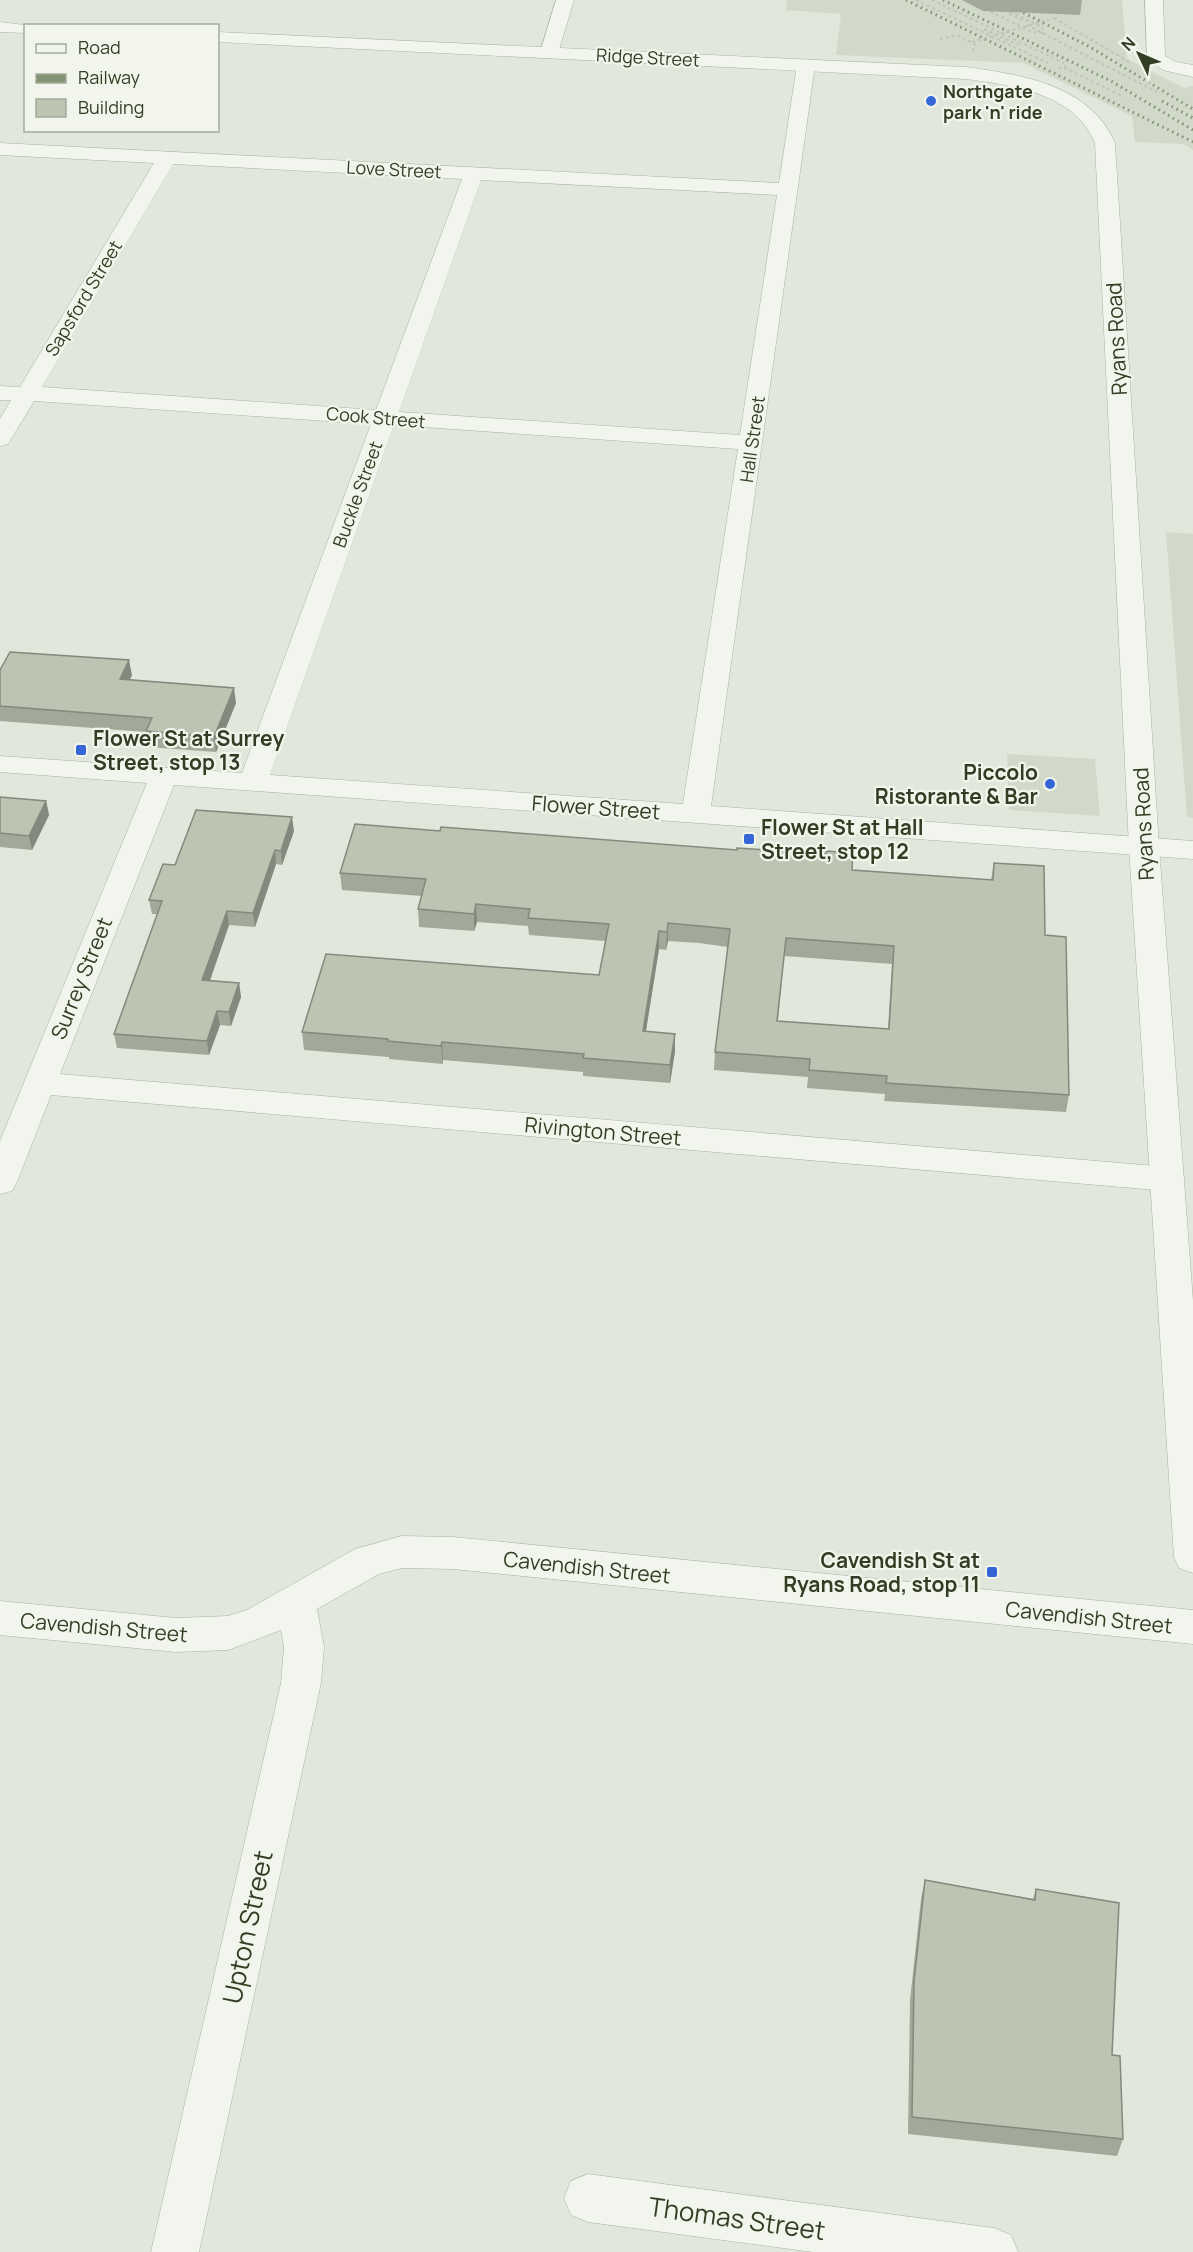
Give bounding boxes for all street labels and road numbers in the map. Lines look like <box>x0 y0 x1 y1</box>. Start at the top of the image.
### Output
street label: Ridge Street <box>596 42 700 72</box>
street label: Love Street <box>346 155 442 183</box>
street label: Sapsford Street <box>39 236 127 360</box>
street label: Ryans Road <box>1099 282 1133 396</box>
street label: Hall Street <box>734 394 770 484</box>
street label: Cook Street <box>325 401 427 433</box>
street label: Buckle Street <box>327 437 387 551</box>
street label: Ryans Road <box>1126 767 1160 881</box>
street label: Flower Street <box>531 789 661 825</box>
street label: Surrey Street <box>44 913 118 1043</box>
street label: Rivington Street <box>523 1110 683 1152</box>
street label: Cavendish Street <box>502 1544 672 1590</box>
street label: Cavendish Street <box>1004 1594 1174 1640</box>
street label: Cavendish Street <box>19 1606 189 1648</box>
street label: Upton Street <box>213 1847 281 2007</box>
street label: Thomas Street <box>646 2188 828 2248</box>

